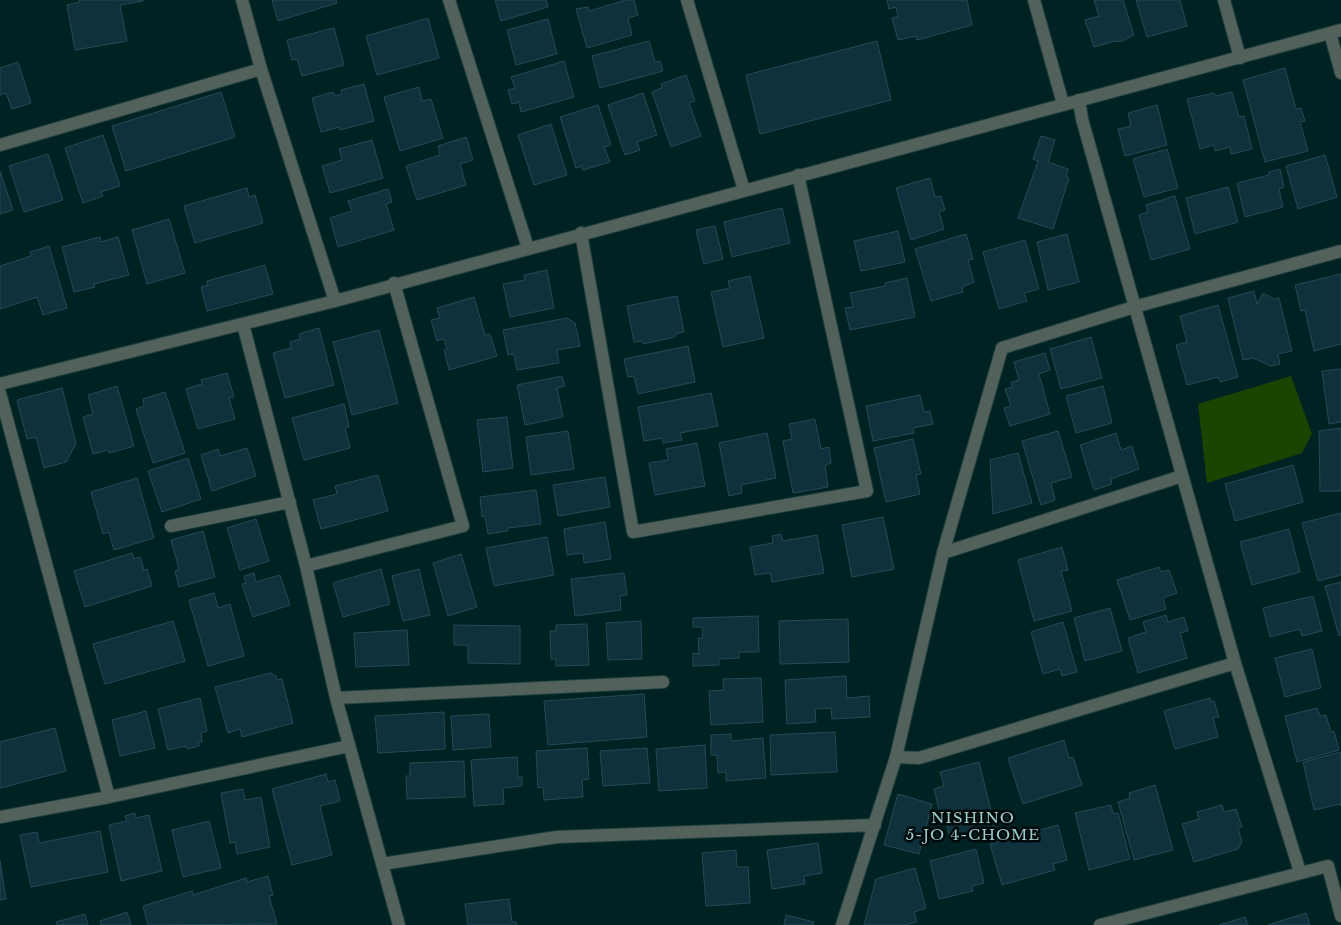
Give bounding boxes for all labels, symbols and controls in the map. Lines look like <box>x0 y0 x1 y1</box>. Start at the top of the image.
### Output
district label: NISHINO 5-JO 4-CHOME <box>906 808 1040 844</box>

